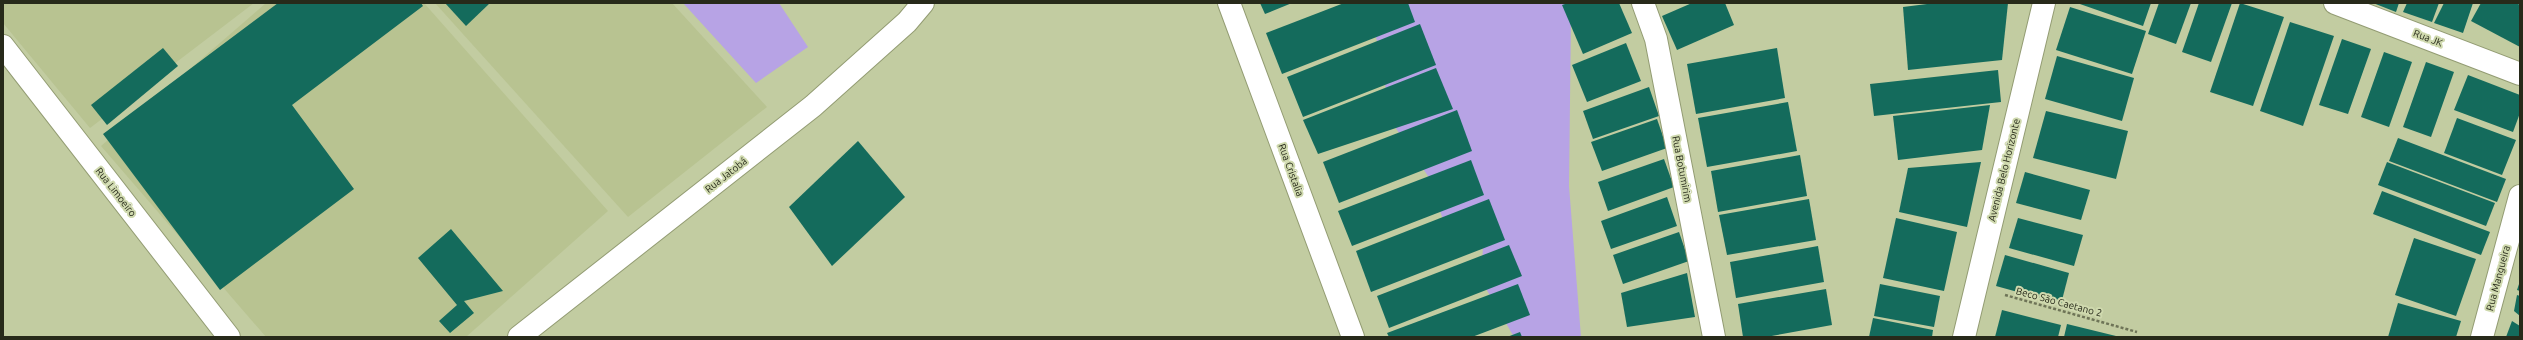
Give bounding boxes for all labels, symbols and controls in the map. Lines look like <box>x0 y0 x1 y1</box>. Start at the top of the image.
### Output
street label: Rua JK <box>2412 27 2444 49</box>
street label: Avenida Belo Horizonte <box>1986 118 2022 222</box>
street label: Rua Botumirim <box>1670 135 1694 203</box>
street label: Rua Cristalia <box>1276 142 1306 198</box>
street label: Rua Jatobá <box>703 155 749 195</box>
street label: Rua Limoeiro <box>94 165 139 219</box>
street label: Rua Mangueira <box>2484 244 2512 312</box>
street label: Beco São Caetano 2 <box>2015 285 2103 319</box>

